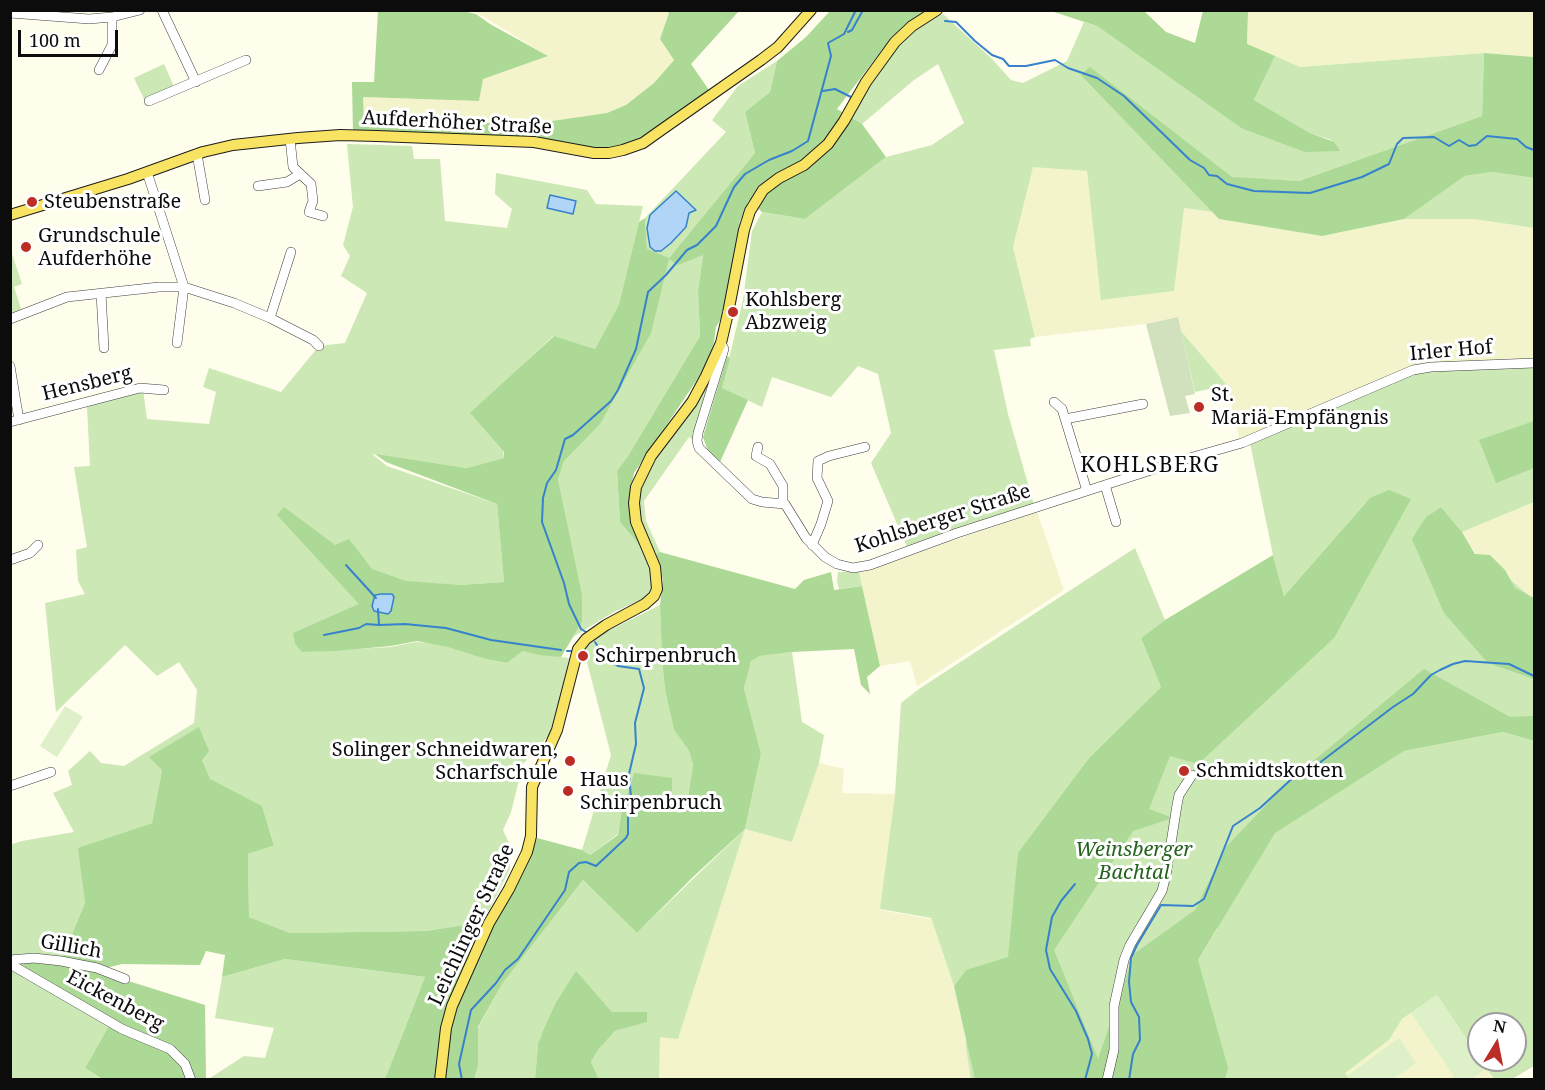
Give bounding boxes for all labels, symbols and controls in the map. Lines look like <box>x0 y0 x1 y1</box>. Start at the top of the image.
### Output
scale bar <box>21 18 122 56</box>
text: 100 m <box>29 28 81 52</box>
street label: Aufderhöher Straße <box>361 106 553 140</box>
place label: Steubenstraße <box>44 190 181 214</box>
marker: Steubenstraße <box>25 195 39 209</box>
place label: Grundschule Aufderhöhe <box>38 224 161 271</box>
marker: Grundschule Aufderhöhe <box>19 240 33 254</box>
place label: Kohlsberg Abzweig <box>745 288 841 335</box>
marker: Kohlsberg Abzweig <box>726 305 740 319</box>
street label: Irler Hof <box>1409 335 1493 367</box>
street label: Hensberg <box>40 361 134 407</box>
place label: St. Mariä-Empfängnis <box>1211 383 1389 430</box>
marker: St. Mariä-Empfängnis <box>1192 400 1206 414</box>
district label: KOHLSBERG <box>1080 453 1220 479</box>
street label: Kohlsberger Straße <box>852 479 1034 559</box>
place label: Schirpenbruch <box>595 644 737 668</box>
marker: Schirpenbruch <box>576 649 590 663</box>
place label: Solinger Schneidwaren, Scharfschule <box>332 738 558 785</box>
marker: Solinger Schneidwaren, Scharfschule <box>563 754 577 768</box>
place label: Schmidtskotten <box>1196 759 1344 783</box>
marker: Schmidtskotten <box>1177 764 1191 778</box>
place label: Haus Schirpenbruch <box>580 768 722 815</box>
marker: Haus Schirpenbruch <box>561 784 575 798</box>
park label: Weinsberger Bachtal <box>1075 838 1193 885</box>
street label: Leichlinger Straße <box>424 840 520 1010</box>
street label: Gillich <box>38 930 104 964</box>
street label: Eickenberg <box>62 965 168 1037</box>
north arrow <box>1467 1012 1527 1072</box>
text: N <box>1492 1014 1508 1038</box>

